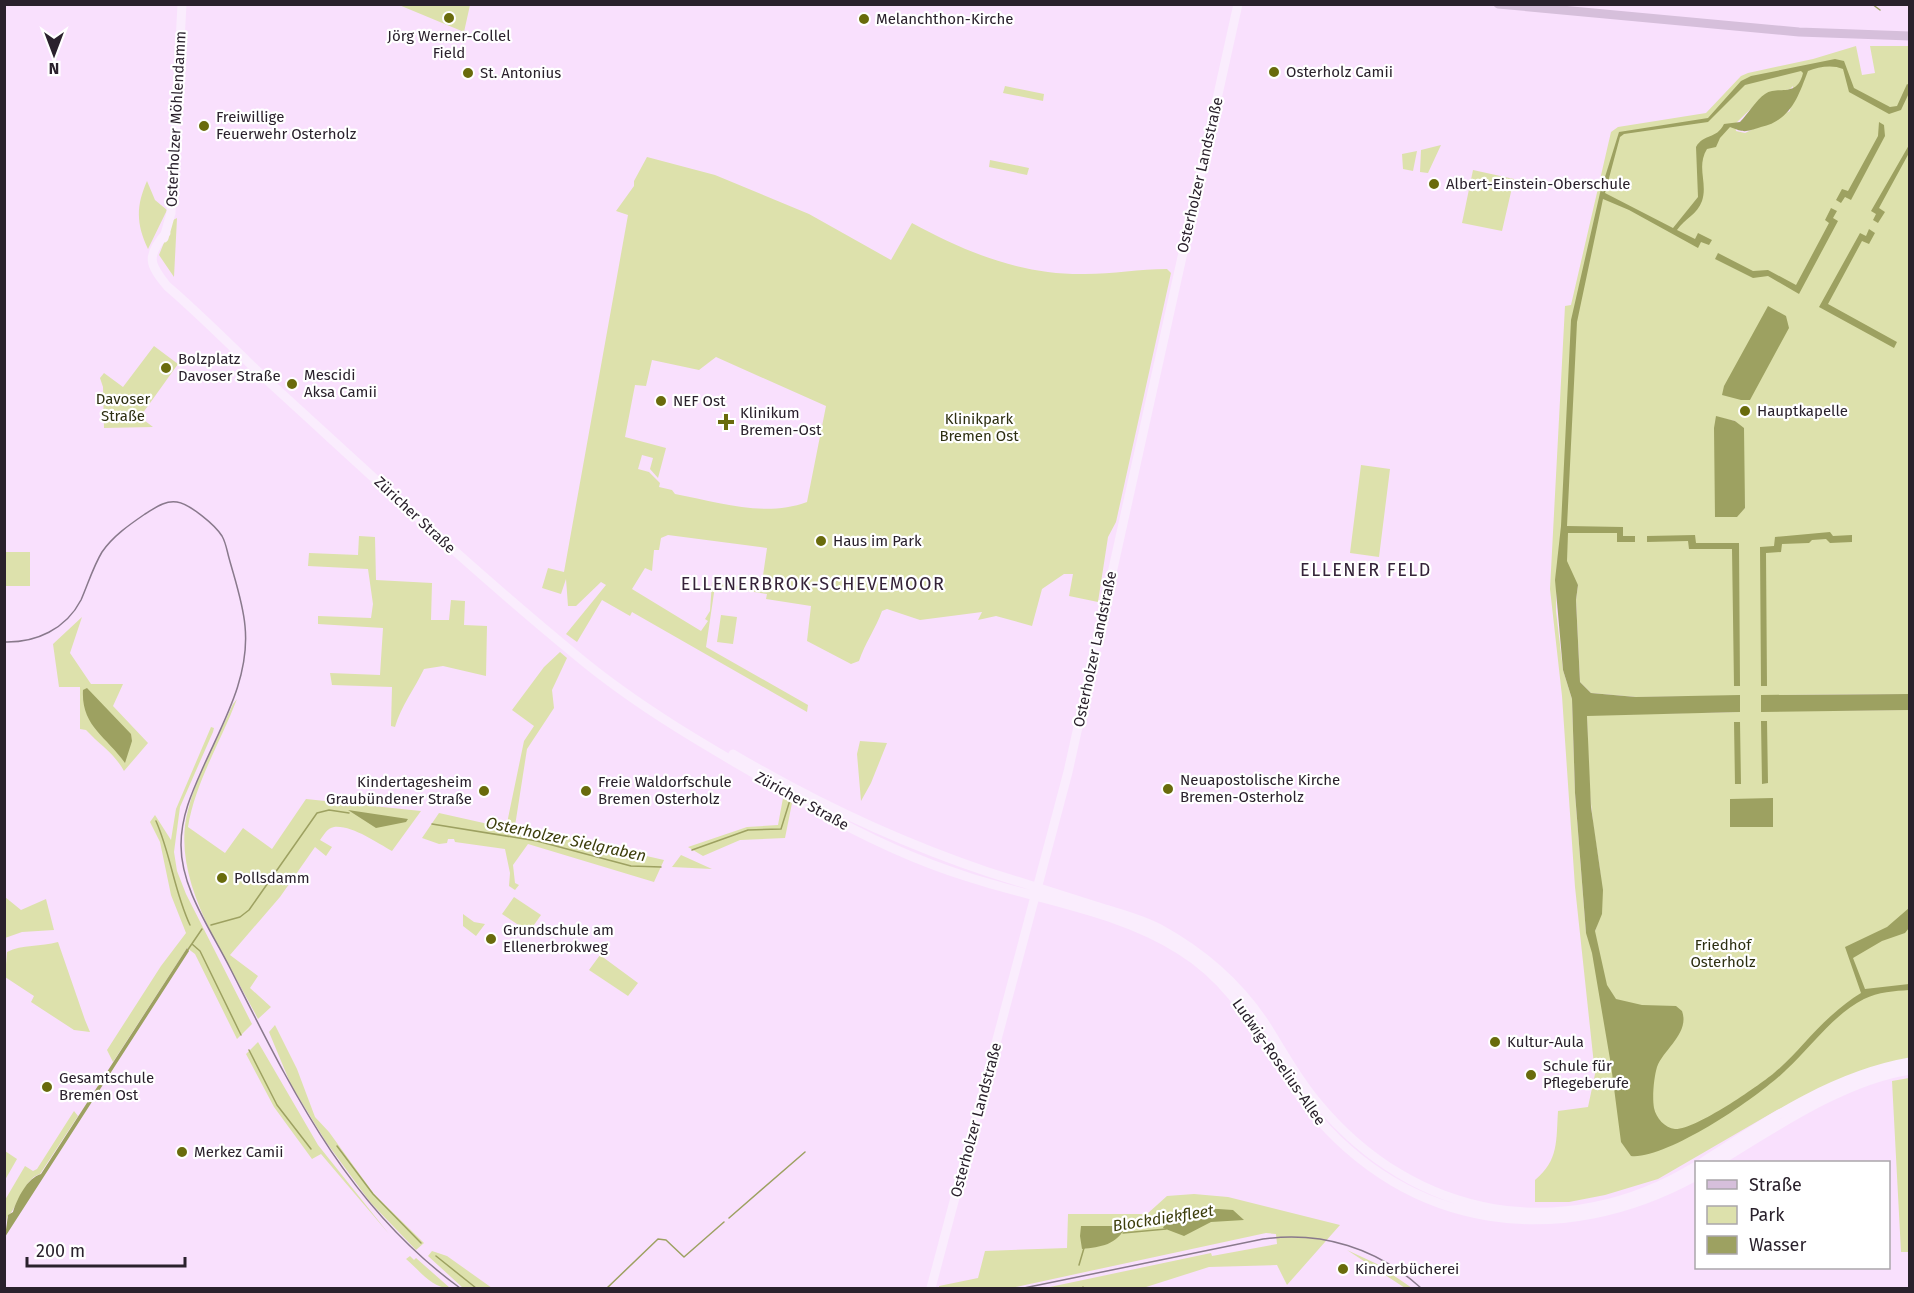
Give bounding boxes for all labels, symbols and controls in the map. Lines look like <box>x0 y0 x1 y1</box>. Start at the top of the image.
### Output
place label: Melanchthon-Kirche <box>876 10 1013 28</box>
marker: Jörg Werner-Collel Field <box>442 11 456 25</box>
marker: Melanchthon-Kirche <box>857 12 871 26</box>
north arrow <box>24 24 84 84</box>
place label: Jörg Werner-Collel Field <box>387 27 511 62</box>
street label: Osterholzer Möhlendamm <box>162 30 190 208</box>
text: N <box>49 59 59 78</box>
place label: Osterholz Camii <box>1286 63 1393 81</box>
place label: St. Antonius <box>480 64 561 82</box>
marker: Osterholz Camii <box>1267 65 1281 79</box>
marker: St. Antonius <box>461 66 475 80</box>
street label: Osterholzer Landstraße <box>1173 95 1227 255</box>
place label: Freiwillige Feuerwehr Osterholz <box>216 108 357 143</box>
marker: Freiwillige Feuerwehr Osterholz <box>197 119 211 133</box>
place label: Albert-Einstein-Oberschule <box>1446 175 1630 193</box>
marker: Albert-Einstein-Oberschule <box>1427 177 1441 191</box>
place label: Bolzplatz Davoser Straße <box>178 350 281 385</box>
marker: Bolzplatz Davoser Straße <box>159 361 173 375</box>
place label: Mescidi Aksa Camii <box>304 366 377 401</box>
marker: Mescidi Aksa Camii <box>285 377 299 391</box>
park label: Davoser Straße <box>96 390 150 425</box>
place label: NEF Ost <box>673 392 726 410</box>
marker: NEF Ost <box>654 394 668 408</box>
place label: Hauptkapelle <box>1757 402 1848 420</box>
place label: Klinikum Bremen-Ost <box>740 404 822 439</box>
marker: Hauptkapelle <box>1738 404 1752 418</box>
park label: Klinikpark Bremen Ost <box>939 410 1019 445</box>
marker: Klinikum Bremen-Ost <box>717 413 735 431</box>
street label: Züricher Straße <box>371 473 459 557</box>
place label: Haus im Park <box>833 532 922 550</box>
marker: Haus im Park <box>814 534 828 548</box>
district label: ELLENER FELD <box>1300 559 1432 581</box>
street label: Osterholzer Landstraße <box>1070 569 1120 729</box>
district label: ELLENERBROK-SCHEVEMOOR <box>681 573 945 595</box>
street label: Züricher Straße <box>752 768 852 834</box>
place label: Neuapostolische Kirche Bremen-Osterholz <box>1180 771 1340 806</box>
place label: Kindertagesheim Graubündener Straße <box>326 773 472 808</box>
place label: Freie Waldorfschule Bremen Osterholz <box>598 773 732 808</box>
marker: Neuapostolische Kirche Bremen-Osterholz <box>1161 782 1175 796</box>
marker: Kindertagesheim Graubündener Straße <box>477 784 491 798</box>
marker: Freie Waldorfschule Bremen Osterholz <box>579 784 593 798</box>
water label: Osterholzer Sielgraben <box>484 813 648 865</box>
place label: Pollsdamm <box>234 869 310 887</box>
marker: Pollsdamm <box>215 871 229 885</box>
place label: Grundschule am Ellenerbrokweg <box>503 921 614 956</box>
marker: Grundschule am Ellenerbrokweg <box>484 932 498 946</box>
park label: Friedhof Osterholz <box>1690 936 1756 971</box>
street label: Ludwig-Roselius-Allee <box>1229 995 1329 1129</box>
place label: Kultur-Aula <box>1507 1033 1584 1051</box>
marker: Kultur-Aula <box>1488 1035 1502 1049</box>
street label: Osterholzer Landstraße <box>947 1041 1005 1199</box>
place label: Schule für Pflegeberufe <box>1543 1057 1629 1092</box>
marker: Schule für Pflegeberufe <box>1524 1068 1538 1082</box>
place label: Gesamtschule Bremen Ost <box>59 1069 154 1104</box>
marker: Gesamtschule Bremen Ost <box>40 1080 54 1094</box>
place label: Merkez Camii <box>194 1143 284 1161</box>
marker: Merkez Camii <box>175 1145 189 1159</box>
legend <box>1695 1161 1890 1269</box>
text: Straße <box>1749 1174 1802 1196</box>
water label: Blockdiekfleet <box>1111 1201 1215 1235</box>
text: Park <box>1749 1204 1785 1226</box>
scale bar <box>27 1230 184 1268</box>
text: Wasser <box>1749 1234 1806 1256</box>
text: 200 m <box>36 1240 85 1262</box>
place label: Kinderbücherei <box>1355 1260 1459 1278</box>
marker: Kinderbücherei <box>1336 1262 1350 1276</box>

